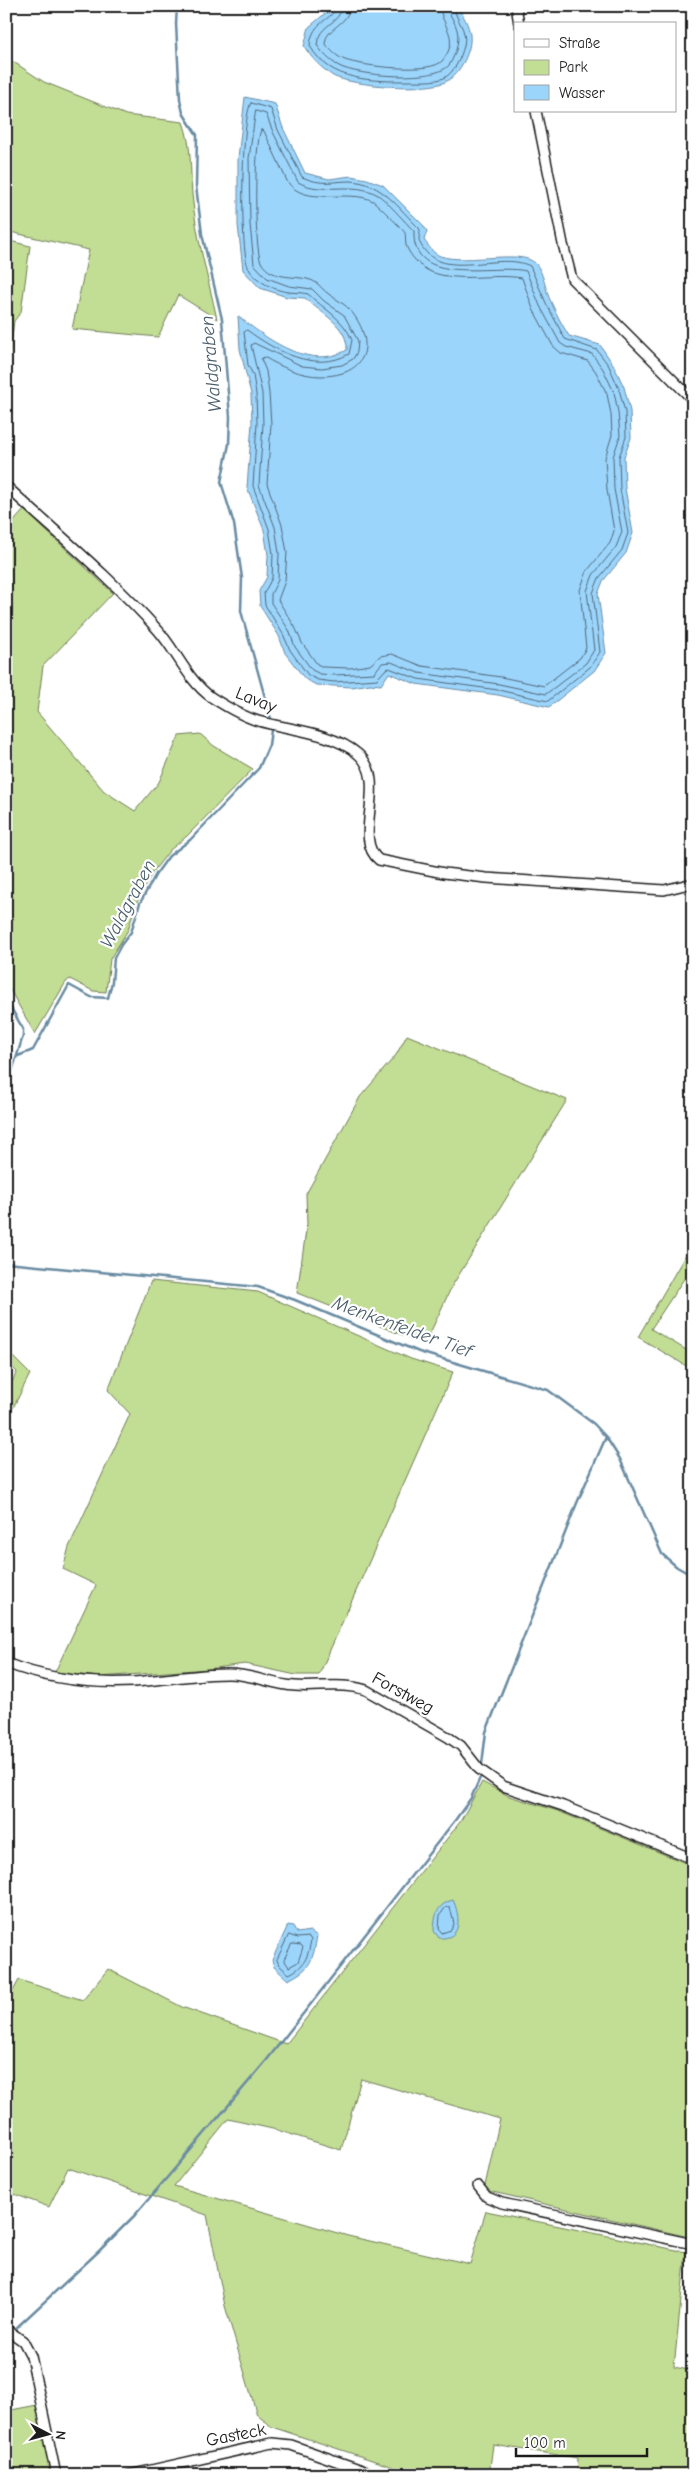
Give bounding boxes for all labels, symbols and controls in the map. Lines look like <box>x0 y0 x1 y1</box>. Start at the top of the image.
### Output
legend <box>514 22 676 112</box>
text: Straße <box>559 34 601 52</box>
text: Park <box>559 58 588 76</box>
text: Wasser <box>559 84 605 102</box>
water label: Waldgraben <box>196 315 226 413</box>
street label: Lavay <box>232 682 281 718</box>
water label: Waldgraben <box>96 856 160 952</box>
water label: Menkenfelder Tief <box>328 1291 477 1363</box>
street label: Forstweg <box>368 1667 438 1719</box>
north arrow <box>22 2408 72 2458</box>
street label: Gasteck <box>204 2419 268 2451</box>
scale bar <box>516 2426 648 2458</box>
text: N <box>52 2430 69 2441</box>
text: 100 m <box>524 2434 566 2452</box>

